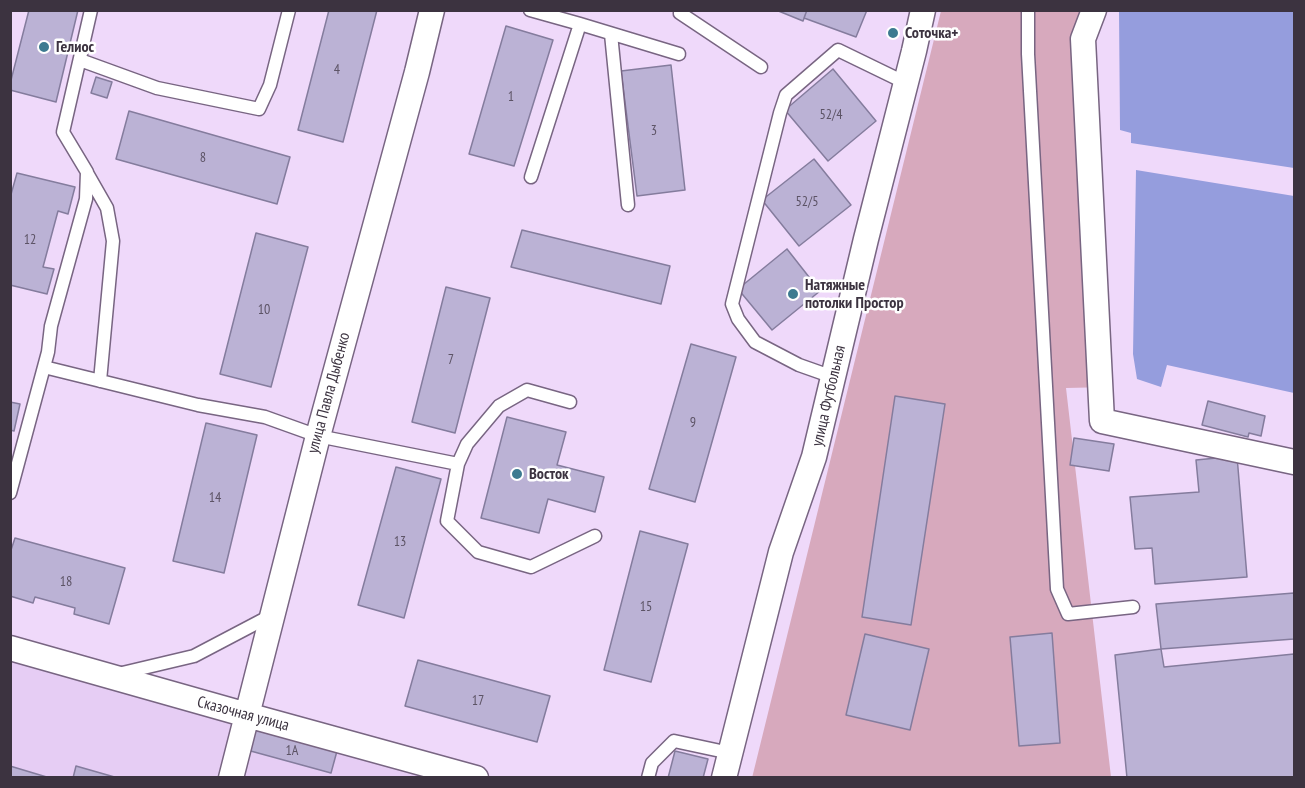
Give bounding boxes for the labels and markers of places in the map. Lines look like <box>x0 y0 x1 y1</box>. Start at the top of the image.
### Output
place label: Соточка+ <box>905 23 958 43</box>
marker: Соточка+ <box>886 26 900 40</box>
place label: Гелиос <box>56 37 94 57</box>
marker: Гелиос <box>37 40 51 54</box>
place label: Натяжные потолки Простор <box>805 275 904 313</box>
marker: Натяжные потолки Простор <box>786 287 800 301</box>
place label: Восток <box>529 464 569 484</box>
marker: Восток <box>510 467 524 481</box>

